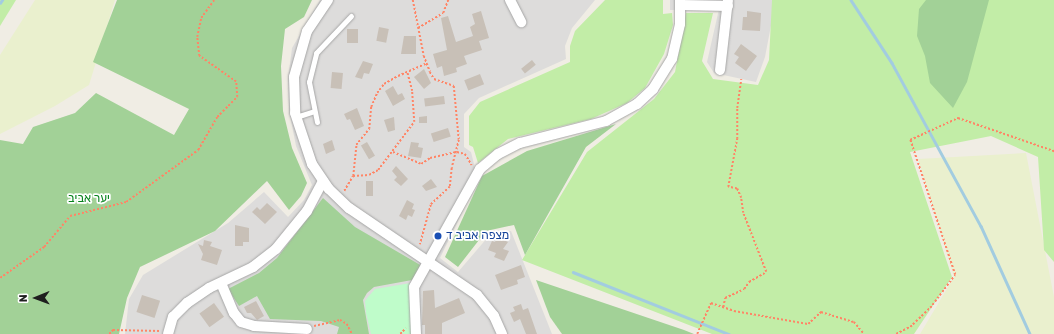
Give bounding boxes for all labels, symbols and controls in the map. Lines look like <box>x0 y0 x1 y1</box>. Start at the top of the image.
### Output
park label: יער אביב <box>68 192 110 206</box>
place label: מצפה אביב ד <box>446 229 510 243</box>
marker: מצפה אביב ד <box>433 231 443 241</box>
north arrow <box>16 278 56 318</box>
text: N <box>17 294 30 302</box>

